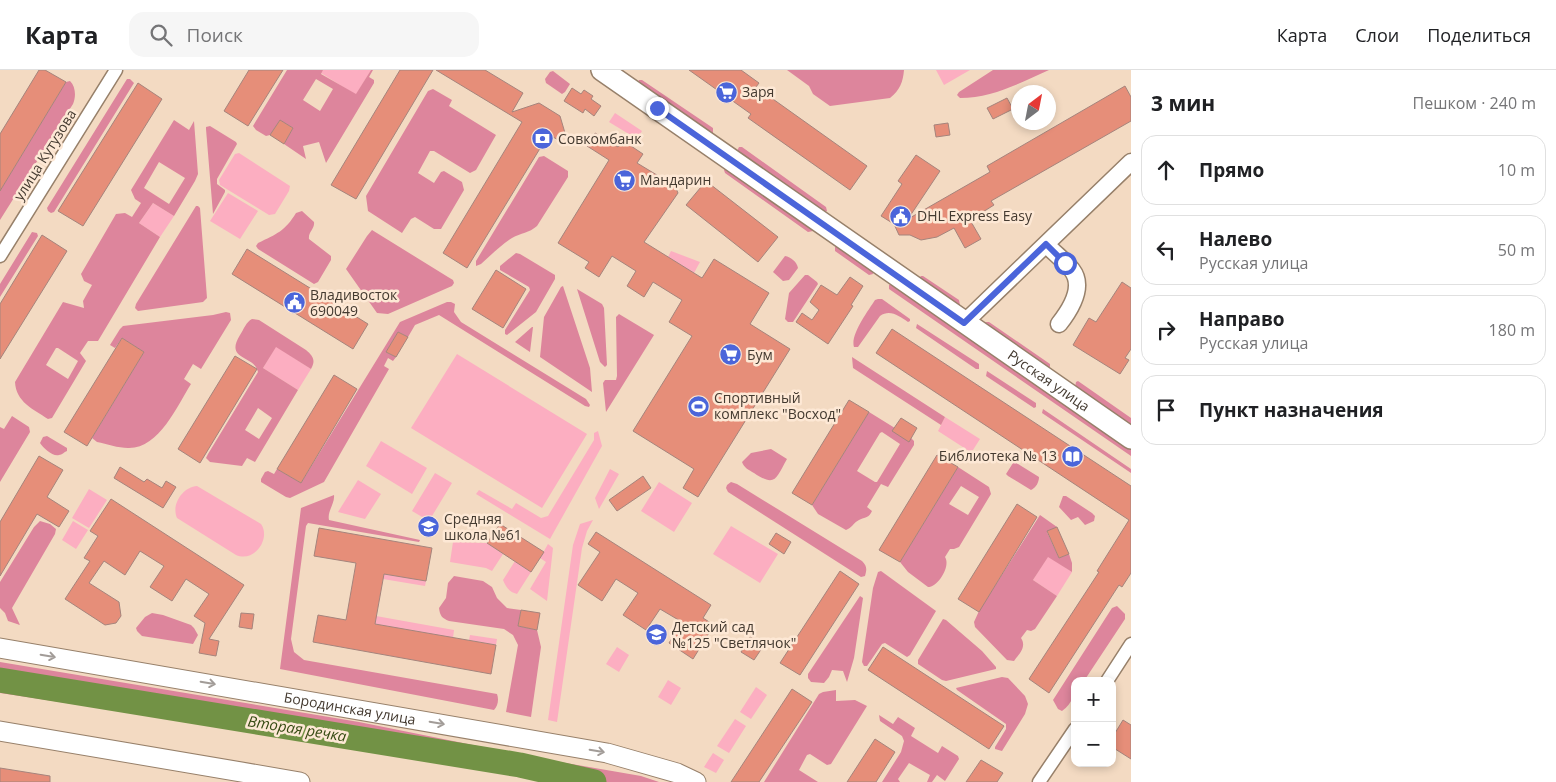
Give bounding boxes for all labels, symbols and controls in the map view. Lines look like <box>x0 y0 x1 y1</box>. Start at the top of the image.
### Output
search box <box>129 12 479 57</box>
text: Карта <box>25 18 99 51</box>
icon: search <box>147 21 175 49</box>
text: Поиск <box>187 22 243 48</box>
text: Карта <box>1277 23 1327 47</box>
text: Слои <box>1355 23 1399 47</box>
text: Поделиться <box>1427 23 1531 47</box>
supermarket icon: Заря <box>714 80 738 104</box>
place label: Заря <box>742 82 774 101</box>
north arrow <box>1011 85 1056 130</box>
text: 3 мин <box>1151 89 1215 117</box>
text: Пешком · 240 m <box>1413 92 1536 114</box>
route end <box>646 97 669 120</box>
street label: улица Кутузова <box>9 105 80 204</box>
bank icon: Совкомбанк <box>530 127 554 151</box>
place label: Совкомбанк <box>558 129 642 148</box>
icon: ahead <box>1152 156 1180 184</box>
text: Прямо <box>1199 157 1264 183</box>
text: 10 m <box>1498 159 1535 181</box>
supermarket icon: Мандарин <box>612 168 636 192</box>
place label: Мандарин <box>640 170 711 189</box>
public building icon: DHL Express Easy <box>889 204 913 228</box>
place label: DHL Express Easy <box>917 206 1033 225</box>
text: Налево <box>1199 226 1272 252</box>
icon: left <box>1152 236 1180 264</box>
text: 50 m <box>1498 239 1535 261</box>
route start <box>1054 252 1077 275</box>
text: Русская улица <box>1199 252 1308 274</box>
place label: Владивосток 690049 <box>310 285 398 320</box>
public building icon: Владивосток 690049 <box>282 291 306 315</box>
text: Направо <box>1199 306 1285 332</box>
icon: right <box>1152 316 1180 344</box>
text: 180 m <box>1489 319 1535 341</box>
text: Русская улица <box>1199 332 1308 354</box>
supermarket icon: Бум <box>719 343 743 367</box>
place label: Бум <box>747 345 773 364</box>
street label: Русская улица <box>1004 345 1094 415</box>
place label: Спортивный комплекс "Восход" <box>714 388 841 423</box>
sports icon: Спортивный комплекс "Восход" <box>686 394 710 418</box>
icon: arrive <box>1152 396 1180 424</box>
text: Пункт назначения <box>1199 397 1384 423</box>
library icon: Библиотека № 13 <box>1061 444 1085 468</box>
place label: Библиотека № 13 <box>939 446 1057 465</box>
place label: Средняя школа №61 <box>444 509 522 544</box>
school or university icon: Средняя школа №61 <box>416 515 440 539</box>
place label: Детский сад №125 "Светлячок" <box>672 617 796 652</box>
school or university icon: Детский сад №125 "Светлячок" <box>644 623 668 647</box>
one-way arrow <box>40 652 56 662</box>
map controls <box>1071 677 1116 767</box>
button: + <box>1071 677 1116 722</box>
one-way arrow <box>200 679 216 689</box>
street label: Бородинская улица <box>283 687 417 729</box>
water label: Вторая речка <box>246 710 348 746</box>
one-way arrow <box>429 718 445 728</box>
button: − <box>1071 722 1116 767</box>
one-way arrow <box>589 746 605 756</box>

